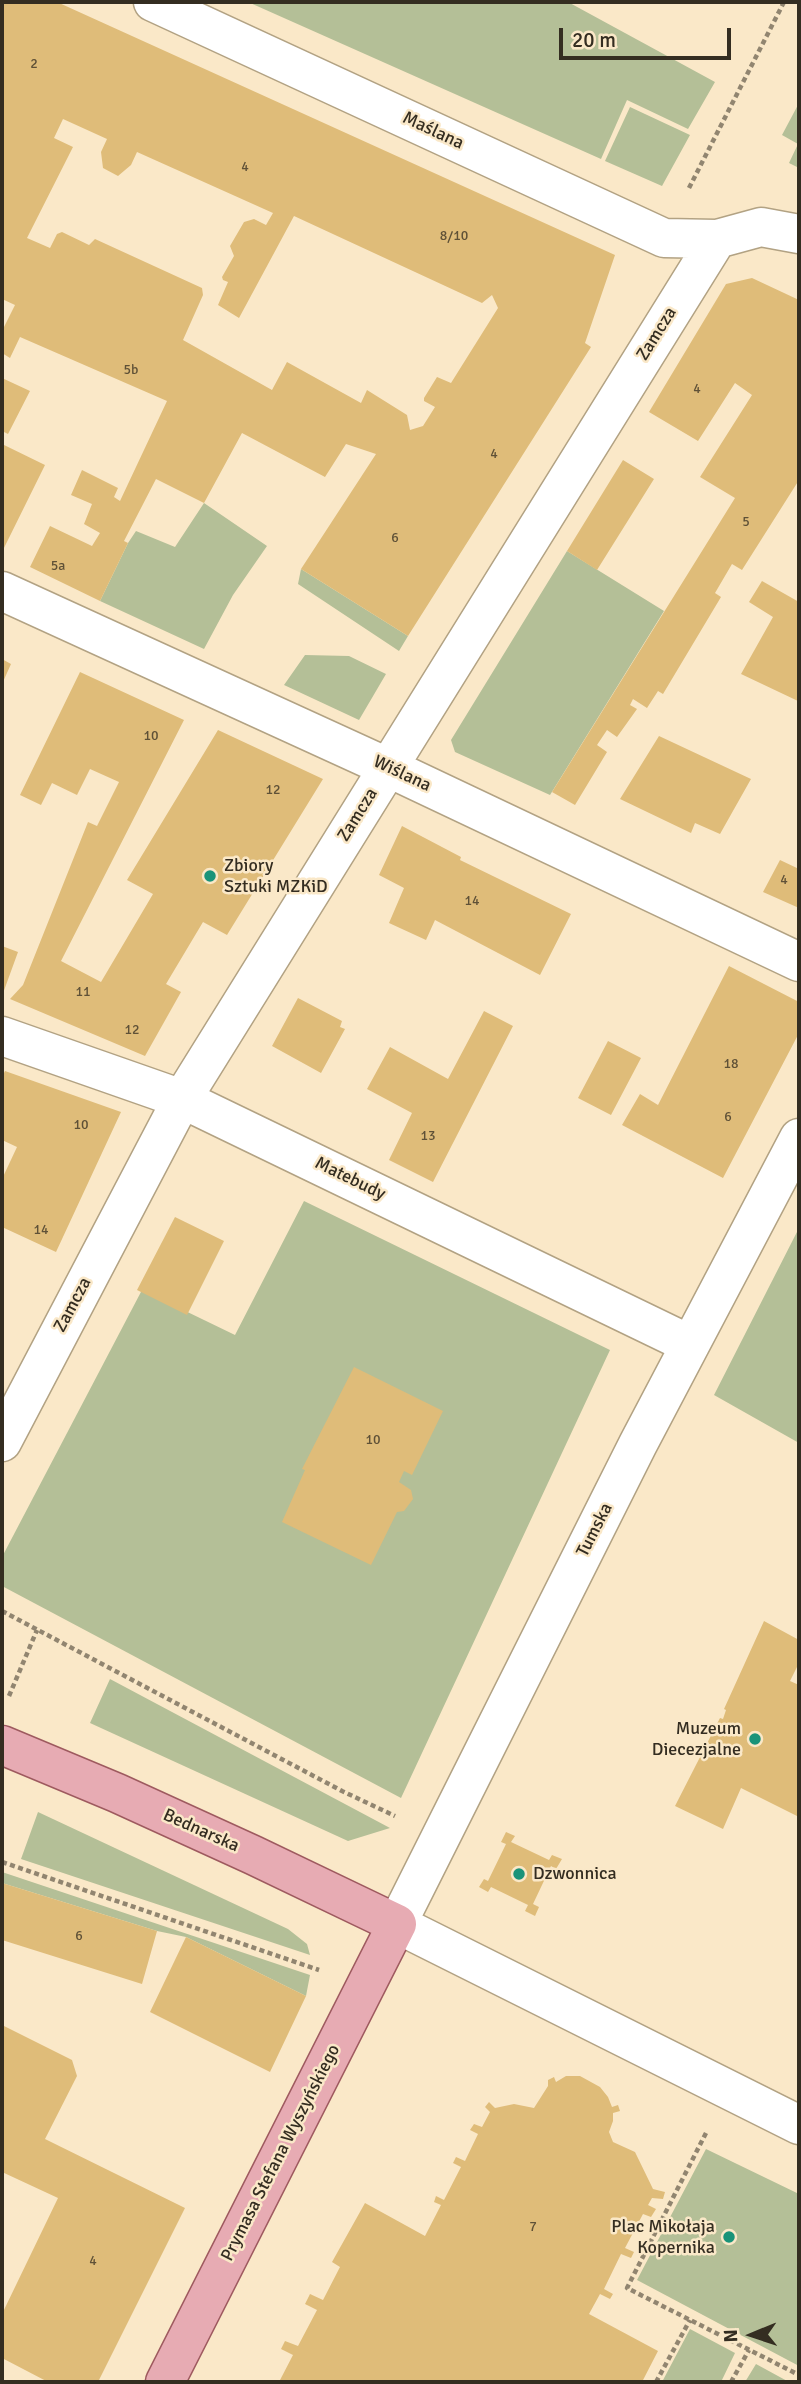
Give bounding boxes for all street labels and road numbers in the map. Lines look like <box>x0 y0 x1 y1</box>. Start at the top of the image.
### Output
street label: Maślana <box>399 107 467 155</box>
street label: Zamcza <box>632 303 682 365</box>
street label: Wiślana <box>370 751 434 797</box>
street label: Zamcza <box>333 784 383 846</box>
street label: Matebudy <box>311 1153 389 1205</box>
street label: Zamcza <box>50 1274 96 1336</box>
street label: Tumska <box>572 1499 618 1561</box>
street label: Bednarska <box>160 1805 242 1857</box>
street label: Prymasa Stefana Wyszyńskiego <box>217 2041 345 2265</box>

